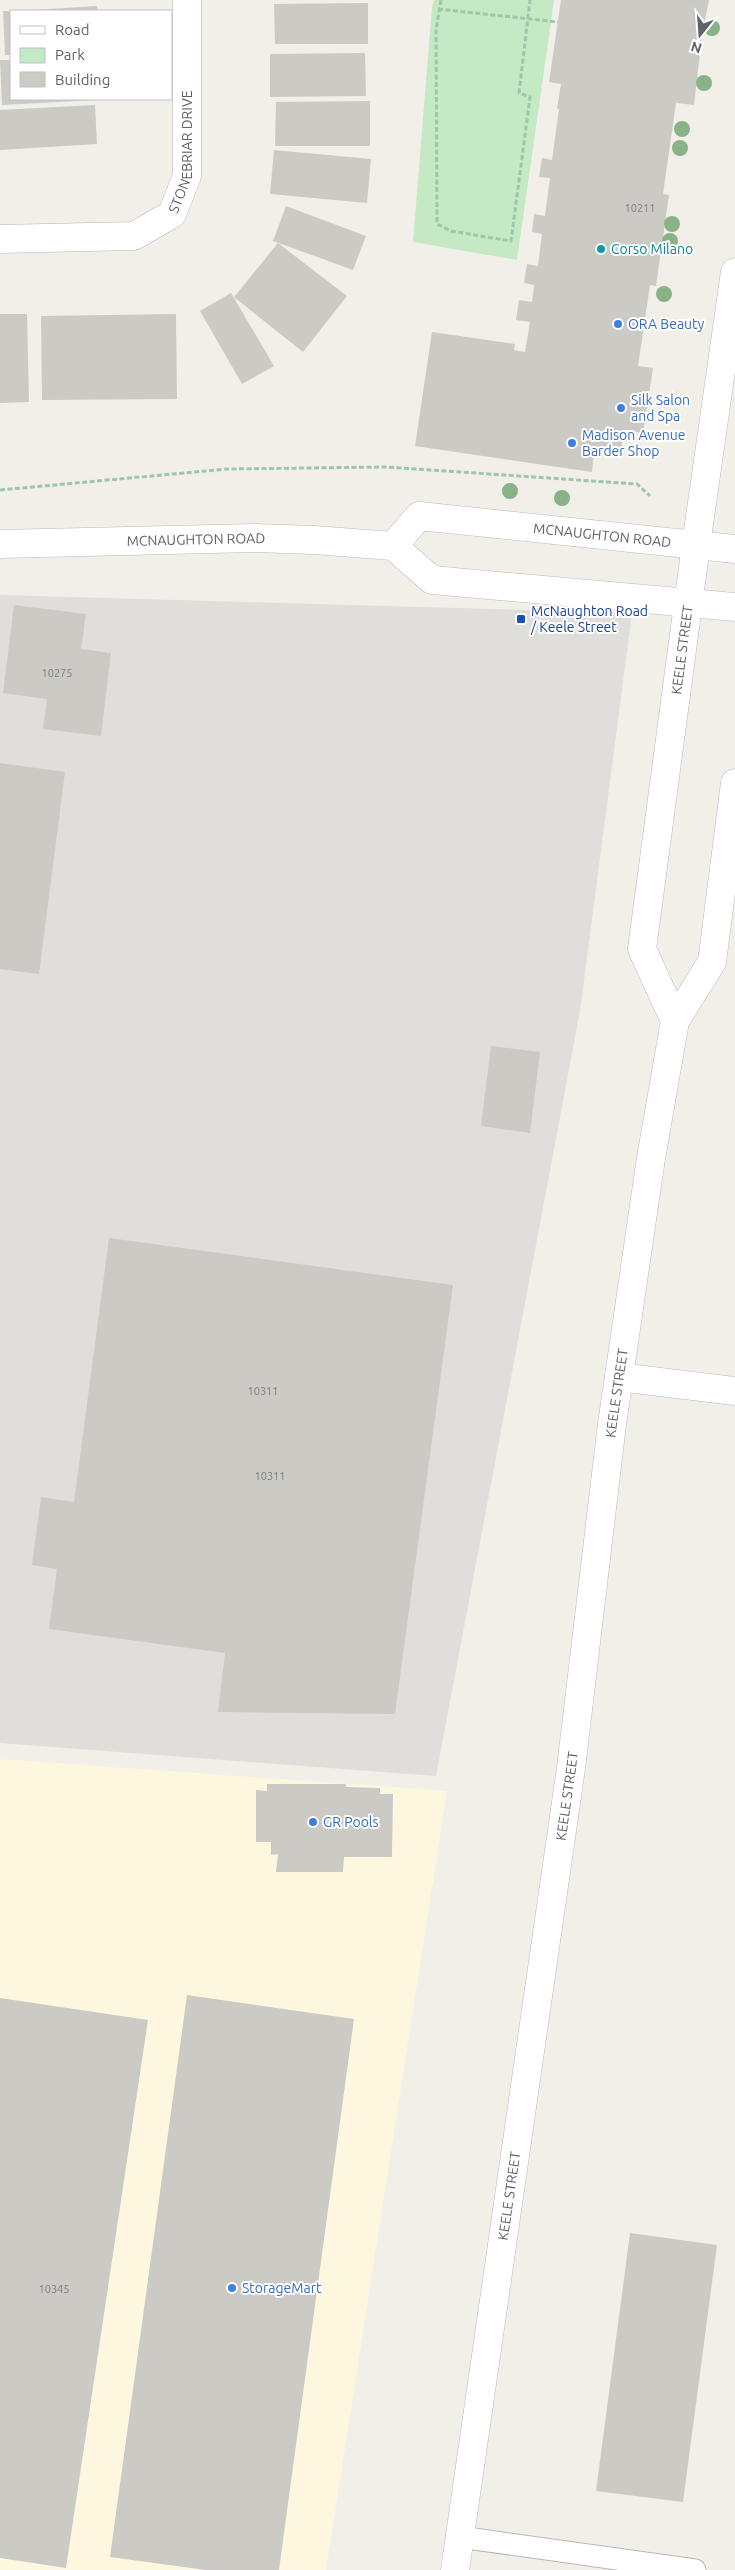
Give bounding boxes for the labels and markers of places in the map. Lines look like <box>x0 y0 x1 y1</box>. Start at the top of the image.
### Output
place label: Corso Milano <box>611 241 693 257</box>
marker: Corso Milano <box>595 243 607 255</box>
place label: ORA Beauty <box>628 316 705 332</box>
marker: ORA Beauty <box>612 318 624 330</box>
place label: Silk Salon and Spa <box>631 392 690 424</box>
marker: Silk Salon and Spa <box>615 402 627 414</box>
place label: Madison Avenue Barder Shop <box>582 427 686 459</box>
marker: Madison Avenue Barder Shop <box>566 437 578 449</box>
place label: McNaughton Road / Keele Street <box>530 603 648 635</box>
marker: McNaughton Road / Keele Street <box>515 613 527 625</box>
place label: GR Pools <box>323 1814 379 1830</box>
marker: GR Pools <box>307 1816 319 1828</box>
place label: StorageMart <box>242 2280 322 2296</box>
marker: StorageMart <box>226 2282 238 2294</box>

